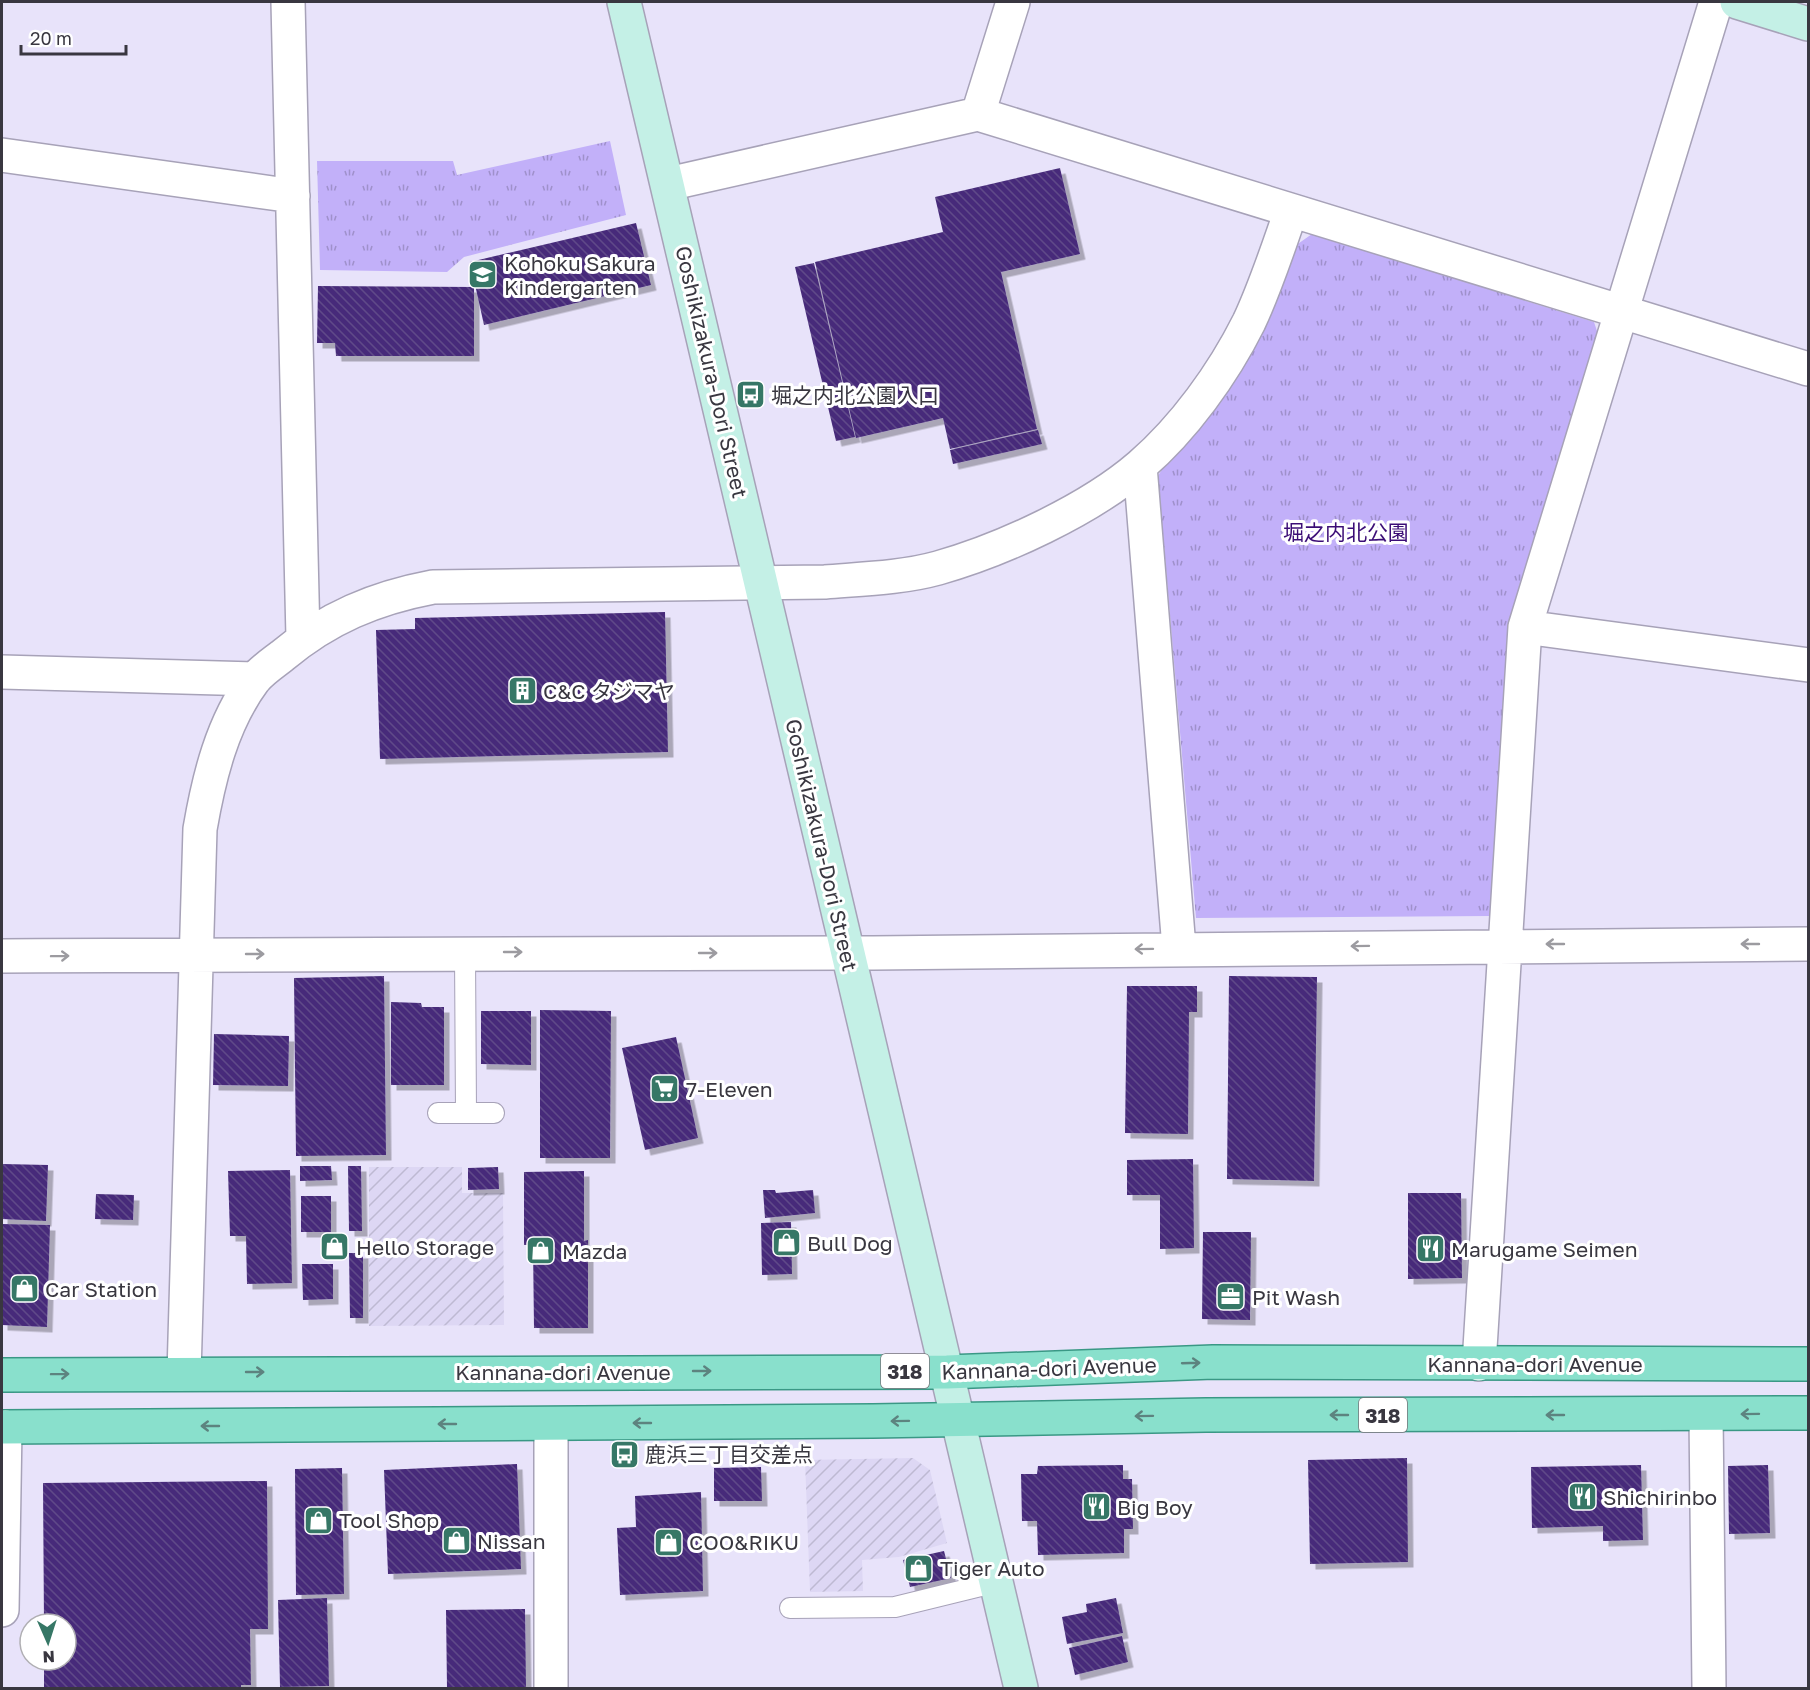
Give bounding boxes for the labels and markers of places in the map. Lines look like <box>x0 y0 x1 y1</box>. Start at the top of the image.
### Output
place label: Kohoku Sakura Kindergarten <box>504 250 656 300</box>
school or university icon: Kohoku Sakura Kindergarten <box>467 259 499 291</box>
bus stop icon: 堀之内北公園入口 <box>734 379 766 411</box>
place label: 堀之内北公園入口 <box>771 382 939 408</box>
building icon: C&C タジマヤ <box>506 675 538 707</box>
place label: C&C タジマヤ <box>543 678 675 704</box>
supermarket icon: 7-Eleven <box>649 1073 681 1105</box>
place label: 7-Eleven <box>686 1076 773 1102</box>
shop icon: Bull Dog <box>770 1227 802 1259</box>
place label: Bull Dog <box>807 1230 893 1256</box>
shop icon: Hello Storage <box>319 1231 351 1263</box>
restaurant icon: Marugame Seimen <box>1414 1233 1446 1265</box>
place label: Hello Storage <box>356 1234 494 1260</box>
shop icon: Mazda <box>525 1235 557 1267</box>
place label: Marugame Seimen <box>1451 1236 1638 1262</box>
place label: Mazda <box>562 1238 627 1264</box>
shop icon: Car Station <box>8 1273 40 1305</box>
place label: Car Station <box>45 1276 157 1302</box>
office icon: Pit Wash <box>1215 1281 1247 1313</box>
place label: Pit Wash <box>1252 1284 1340 1310</box>
bus stop icon: 鹿浜三丁目交差点 <box>608 1438 640 1470</box>
place label: 鹿浜三丁目交差点 <box>645 1441 813 1467</box>
restaurant icon: Shichirinbo <box>1566 1481 1598 1513</box>
place label: Shichirinbo <box>1603 1484 1717 1510</box>
restaurant icon: Big Boy <box>1080 1491 1112 1523</box>
place label: Big Boy <box>1117 1494 1193 1520</box>
shop icon: Tool Shop <box>302 1504 334 1536</box>
place label: Tool Shop <box>339 1507 439 1533</box>
shop icon: Nissan <box>440 1525 472 1557</box>
shop icon: COO&RIKU <box>652 1526 684 1558</box>
place label: Nissan <box>477 1528 546 1554</box>
place label: COO&RIKU <box>689 1529 799 1555</box>
shop icon: Tiger Auto <box>903 1552 935 1584</box>
place label: Tiger Auto <box>940 1555 1045 1581</box>

